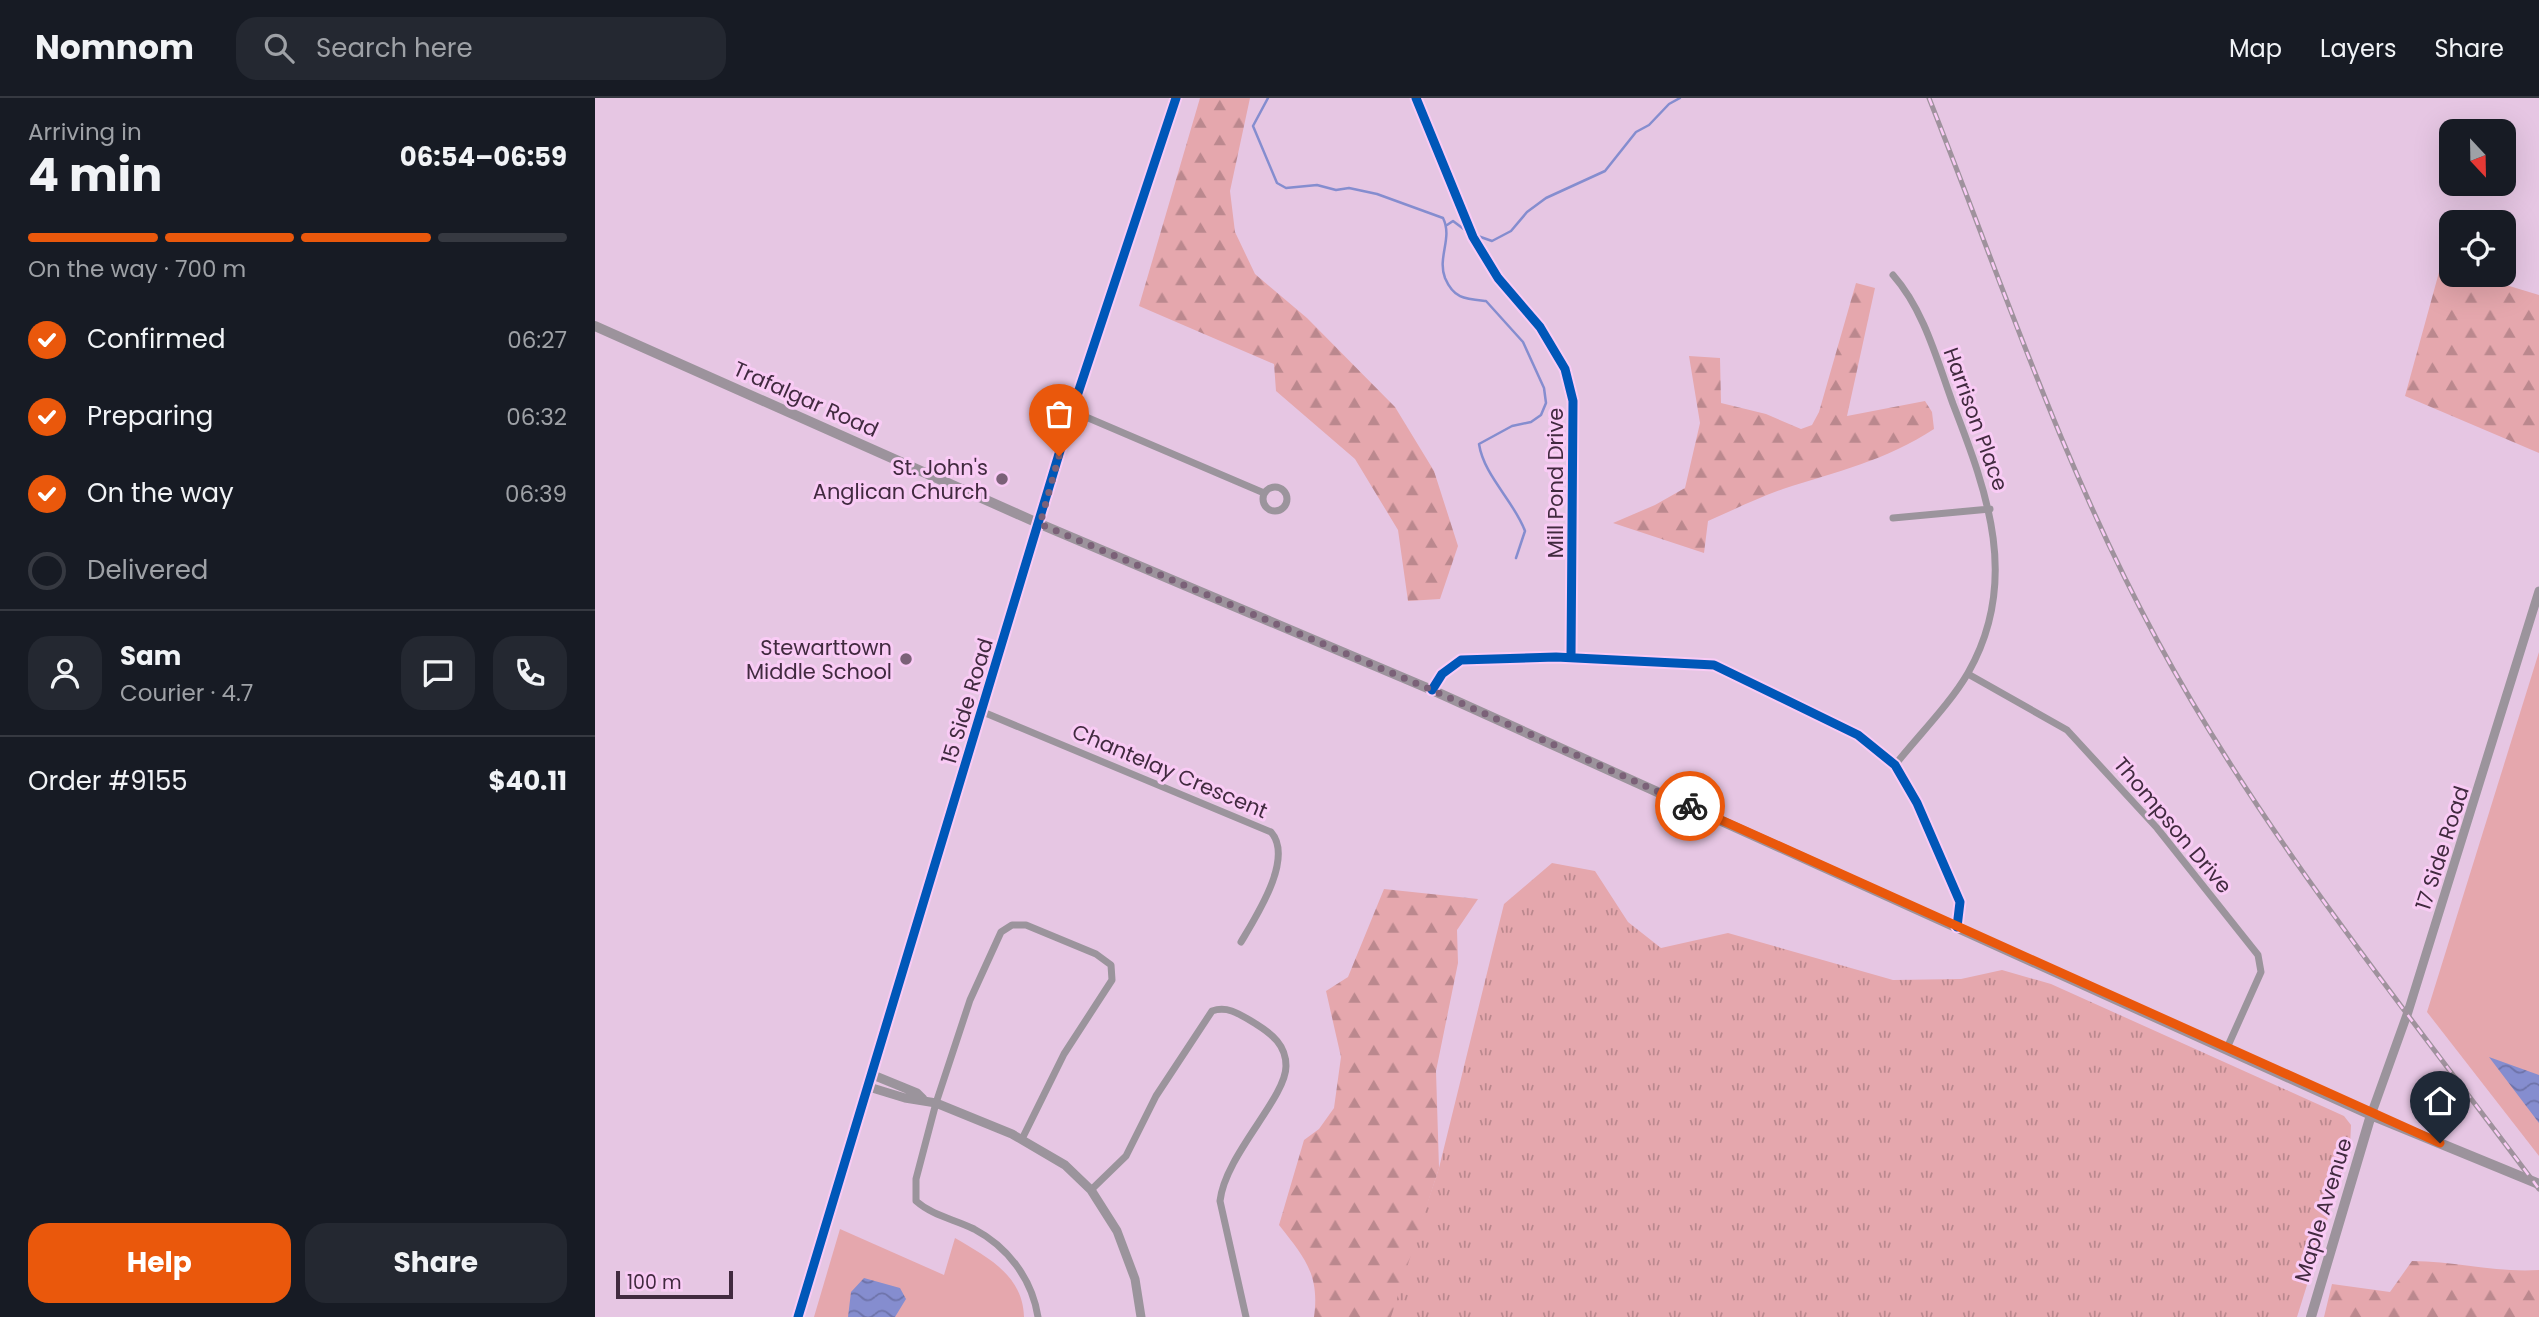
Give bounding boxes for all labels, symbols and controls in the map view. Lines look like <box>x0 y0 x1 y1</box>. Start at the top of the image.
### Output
search box <box>236 17 726 80</box>
text: Nomnom <box>35 24 194 71</box>
icon: search <box>260 29 298 67</box>
text: Search here <box>316 30 473 66</box>
text: Map <box>2229 32 2282 65</box>
text: Layers <box>2320 32 2396 65</box>
text: Share <box>2434 32 2504 65</box>
text: Arriving in <box>28 116 142 148</box>
north arrow <box>2439 119 2517 196</box>
map controls <box>2439 119 2516 287</box>
text: 06:54–06:59 <box>400 139 567 175</box>
text: 4 min <box>28 143 162 207</box>
button: locate <box>2439 210 2516 287</box>
text: On the way · 700 m <box>28 253 246 285</box>
icon: check <box>28 321 66 359</box>
text: Confirmed <box>87 321 225 357</box>
text: 06:27 <box>507 324 567 356</box>
street label: Harrison Place <box>1937 343 2015 495</box>
street label: Trafalgar Road <box>729 354 883 444</box>
pin <box>1029 384 1089 456</box>
icon: bag <box>1040 395 1078 433</box>
icon: check <box>28 398 66 436</box>
text: Preparing <box>87 398 213 434</box>
text: 06:32 <box>506 401 567 433</box>
street label: Mill Pond Drive <box>1541 408 1570 558</box>
place label: St. John's Anglican Church <box>813 453 988 506</box>
marker: St. John's Anglican Church <box>994 471 1010 487</box>
icon: check <box>28 475 66 513</box>
text: On the way <box>87 475 234 511</box>
text: 06:39 <box>505 478 567 510</box>
text: Delivered <box>87 552 208 588</box>
place label: Stewarttown Middle School <box>746 633 892 686</box>
street label: 15 Side Road <box>934 634 1000 768</box>
button: person <box>28 636 102 710</box>
button: chat <box>401 636 475 710</box>
button: phone <box>493 636 567 710</box>
text: Sam <box>120 638 181 674</box>
marker: Stewarttown Middle School <box>898 651 914 667</box>
text: Courier · 4.7 <box>120 677 253 709</box>
street label: Chantelay Crescent <box>1068 717 1272 825</box>
street label: Thompson Drive <box>2107 750 2239 900</box>
text: Order #9155 <box>28 763 188 799</box>
text: $40.11 <box>488 763 567 799</box>
courier <box>1655 771 1725 841</box>
street label: 17 Side Road <box>2408 782 2476 914</box>
icon: bike <box>1671 787 1709 825</box>
pin <box>2410 1071 2470 1143</box>
icon: home <box>2421 1082 2459 1120</box>
street label: Maple Avenue <box>2287 1134 2359 1286</box>
button: Help <box>28 1223 291 1303</box>
button: Share <box>305 1223 567 1303</box>
scale bar <box>616 1268 733 1300</box>
text: 100 m <box>627 1269 682 1296</box>

